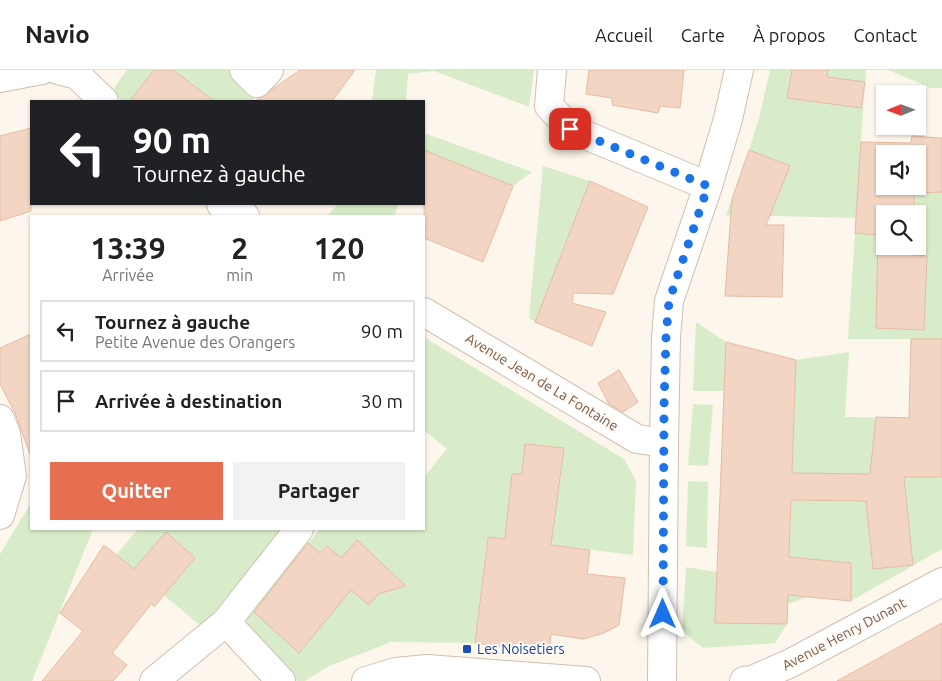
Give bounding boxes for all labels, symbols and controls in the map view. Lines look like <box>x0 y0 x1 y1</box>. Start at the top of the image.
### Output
text: Navio <box>25 21 90 48</box>
text: Accueil <box>595 25 653 45</box>
text: Carte <box>681 25 725 45</box>
text: À propos <box>753 25 825 45</box>
text: Contact <box>853 25 917 45</box>
north arrow <box>876 85 926 135</box>
map controls <box>876 85 926 255</box>
pin <box>549 108 591 150</box>
icon: arrive <box>556 115 584 143</box>
icon: left <box>50 120 115 185</box>
text: 90 m <box>133 120 211 160</box>
button: sound <box>876 145 926 195</box>
text: Tournez à gauche <box>133 161 306 186</box>
button: search <box>876 205 926 255</box>
text: 13:39 <box>91 231 166 265</box>
text: 2 <box>231 231 248 265</box>
text: 120 <box>314 231 364 265</box>
text: Arrivée <box>102 266 154 284</box>
text: min <box>226 266 253 284</box>
text: m <box>332 266 346 284</box>
text: Tournez à gauche <box>95 311 250 333</box>
icon: left <box>52 317 80 345</box>
text: 90 m <box>361 320 403 342</box>
street label: Avenue Jean de La Fontaine <box>463 330 621 434</box>
text: Petite Avenue des Orangers <box>95 333 295 351</box>
icon: arrive <box>52 387 80 415</box>
text: Arrivée à destination <box>95 390 282 412</box>
text: 30 m <box>361 390 403 412</box>
button: Quitter <box>50 462 223 520</box>
button: Partager <box>233 462 405 520</box>
position arrow <box>636 587 688 639</box>
street label: Avenue Henry Dunant <box>779 594 909 673</box>
place label: Les Noisetiers <box>477 641 565 657</box>
marker: Les Noisetiers <box>461 643 473 655</box>

